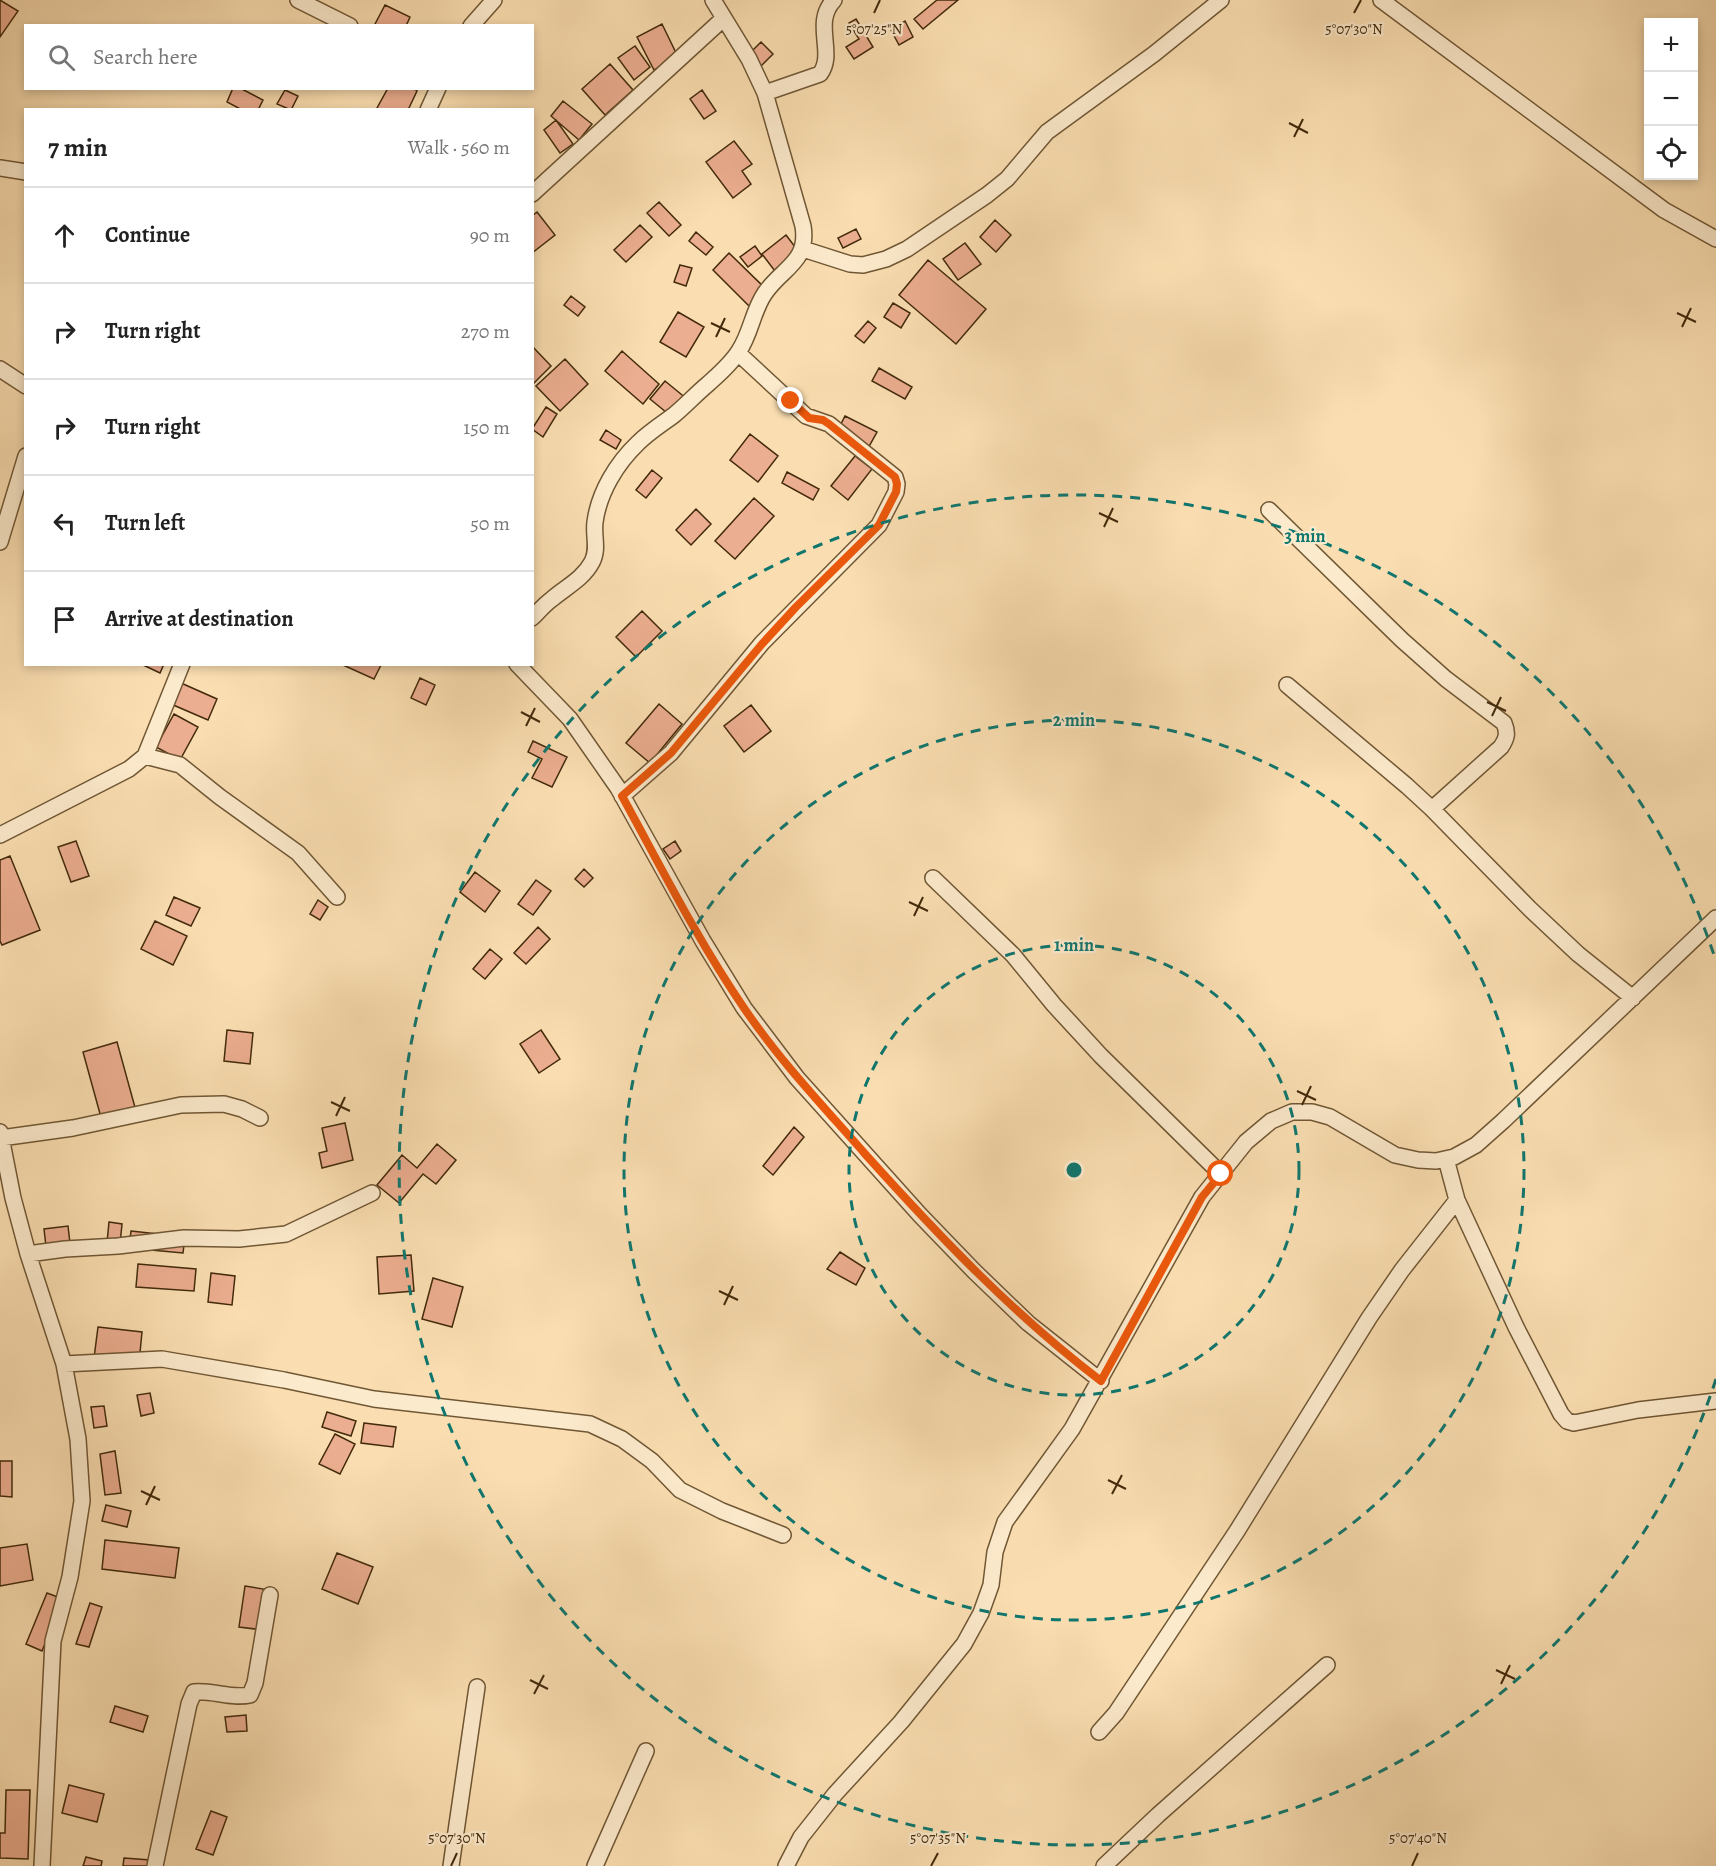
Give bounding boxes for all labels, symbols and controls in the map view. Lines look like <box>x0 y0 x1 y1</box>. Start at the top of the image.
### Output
map controls <box>1644 18 1698 180</box>
button: + <box>1644 18 1698 72</box>
text: 5°07'25"N <box>846 19 903 39</box>
text: 5°07'30"N <box>1325 19 1383 39</box>
search box <box>24 24 534 90</box>
icon: search <box>45 41 78 74</box>
text: Search here <box>93 42 198 72</box>
button: − <box>1644 72 1698 126</box>
button: locate <box>1644 126 1698 180</box>
text: 7 min <box>48 130 108 165</box>
text: Walk · 560 m <box>408 134 510 161</box>
icon: ahead <box>48 219 81 252</box>
text: Continue <box>105 220 190 250</box>
text: 90 m <box>470 222 510 249</box>
icon: right <box>48 315 81 348</box>
text: Turn right <box>105 316 201 346</box>
text: 270 m <box>461 318 510 345</box>
route end <box>777 387 803 413</box>
icon: right <box>48 411 81 444</box>
text: Turn right <box>105 412 201 442</box>
text: 150 m <box>463 414 510 441</box>
icon: left <box>48 507 81 540</box>
text: Turn left <box>105 508 185 538</box>
text: 50 m <box>470 510 510 537</box>
text: 3 min <box>1284 524 1326 548</box>
icon: arrive <box>48 603 81 636</box>
text: Arrive at destination <box>105 604 294 634</box>
text: 2 min <box>1053 708 1095 732</box>
text: 1 min <box>1054 933 1094 957</box>
centre of rings <box>1064 1160 1084 1180</box>
route start <box>1207 1160 1233 1186</box>
text: 5°07'30"N <box>428 1828 486 1848</box>
text: 5°07'35"N <box>910 1828 966 1848</box>
text: 5°07'40"N <box>1389 1828 1447 1848</box>

